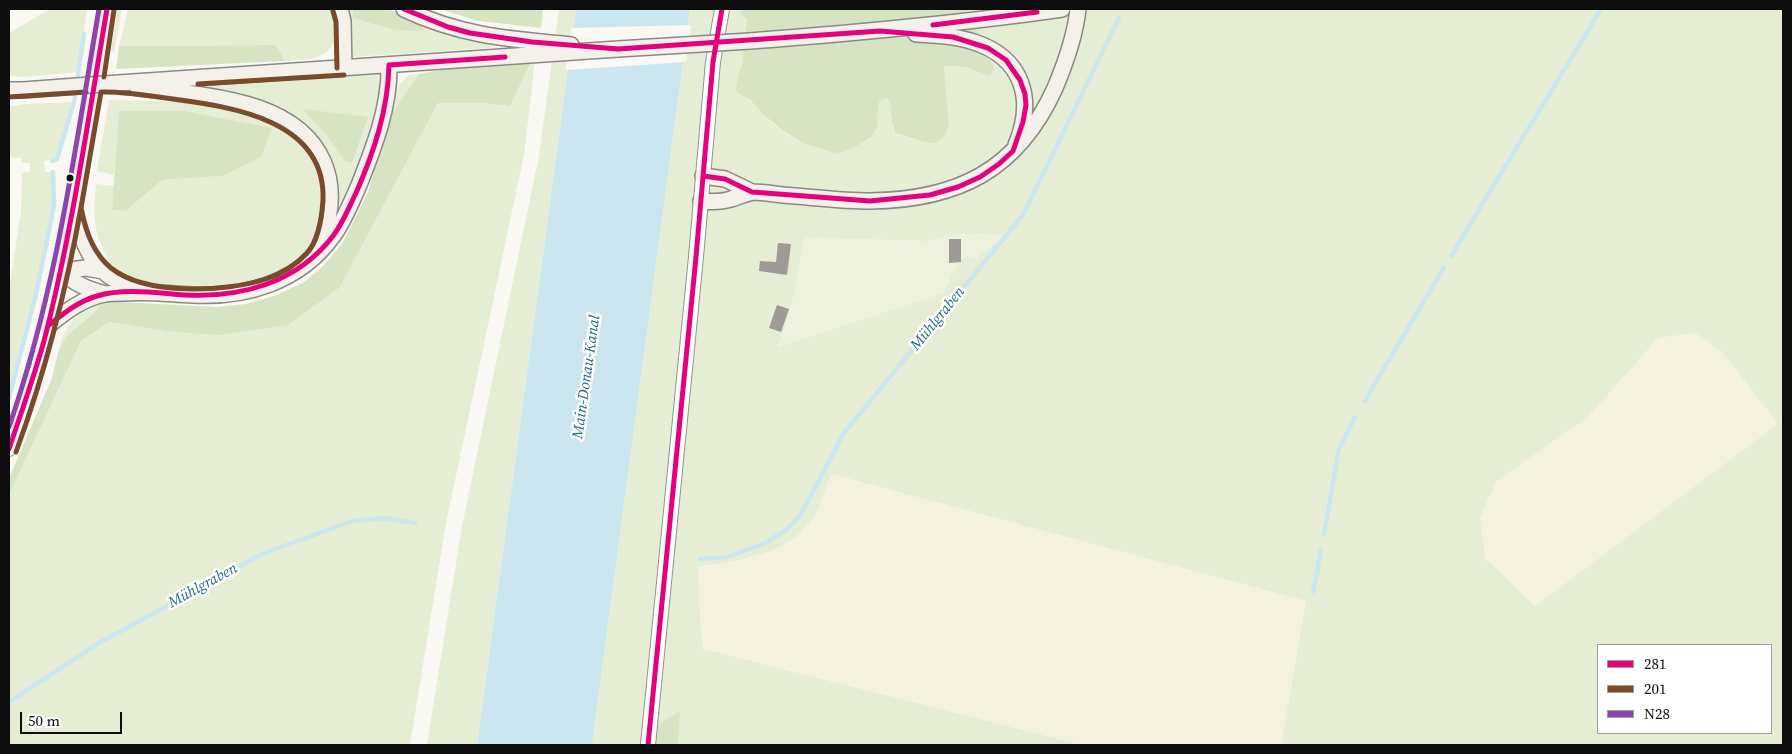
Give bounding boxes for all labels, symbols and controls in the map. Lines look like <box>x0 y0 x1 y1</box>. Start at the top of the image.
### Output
unlabelled marker <box>65 173 75 183</box>
water label: Mühlgraben <box>907 284 969 354</box>
water label: Main-Donau-Kanal <box>569 314 605 440</box>
water label: Mühlgraben <box>165 560 241 612</box>
legend <box>1597 644 1772 734</box>
text: 281 <box>1644 653 1667 674</box>
text: 201 <box>1644 678 1667 699</box>
scale bar <box>22 702 125 734</box>
text: N28 <box>1644 703 1670 724</box>
text: 50 m <box>28 710 60 731</box>

